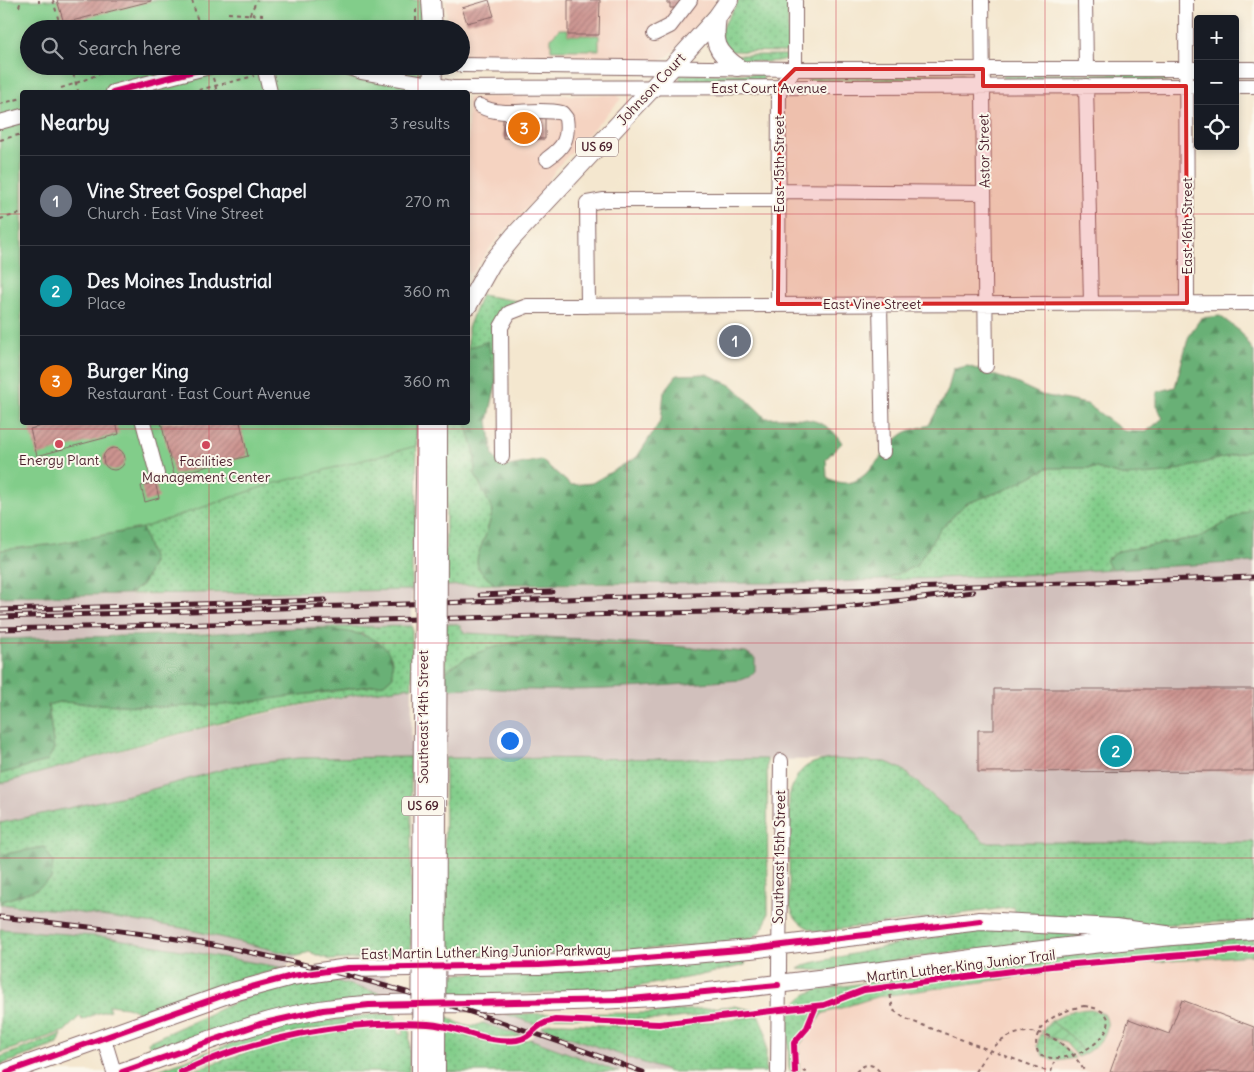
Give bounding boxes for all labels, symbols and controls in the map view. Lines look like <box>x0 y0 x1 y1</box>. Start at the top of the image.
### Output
map controls <box>1194 15 1239 150</box>
button: + <box>1194 15 1239 60</box>
search box <box>20 20 470 75</box>
icon: search <box>38 34 66 62</box>
text: Search here <box>78 36 181 60</box>
street label: Johnson Court <box>613 49 689 129</box>
button: − <box>1194 60 1239 105</box>
street label: East Court Avenue <box>711 79 827 97</box>
button: locate <box>1194 105 1239 150</box>
text: Nearby <box>40 109 110 136</box>
pin: 3 <box>508 109 540 147</box>
text: 3 results <box>390 113 450 133</box>
street label: Astor Street <box>974 113 994 188</box>
street label: East 15th Street <box>770 115 788 213</box>
road number: US 69 <box>576 138 618 156</box>
street label: East 16th Street <box>1178 177 1196 275</box>
text: Vine Street Gospel Chapel <box>87 179 307 203</box>
text: 1 <box>53 191 59 211</box>
text: 270 m <box>405 191 450 211</box>
text: Church · East Vine Street <box>87 203 264 223</box>
text: Des Moines Industrial <box>87 269 272 293</box>
text: 2 <box>52 281 60 301</box>
text: 360 m <box>403 281 450 301</box>
text: Place <box>87 293 126 313</box>
street label: East Vine Street <box>823 295 922 313</box>
pin: 1 <box>719 322 751 360</box>
text: Burger King <box>87 359 189 383</box>
text: 3 <box>51 371 61 391</box>
text: 360 m <box>403 371 450 391</box>
text: Restaurant · East Court Avenue <box>87 383 311 403</box>
marker: Energy Plant <box>53 438 65 450</box>
marker: Facilities Management Center <box>200 439 212 451</box>
place label: Energy Plant <box>19 451 100 469</box>
place label: Facilities Management Center <box>142 452 271 486</box>
street label: Southeast 14th Street <box>414 650 432 784</box>
your location <box>497 728 523 754</box>
pin: 2 <box>1100 732 1132 770</box>
street label: Southeast 15th Street <box>769 790 789 924</box>
road number: US 69 <box>402 796 444 816</box>
street label: East Martin Luther King Junior Parkway <box>361 941 611 963</box>
street label: Martin Luther King Junior Trail <box>866 945 1056 987</box>

